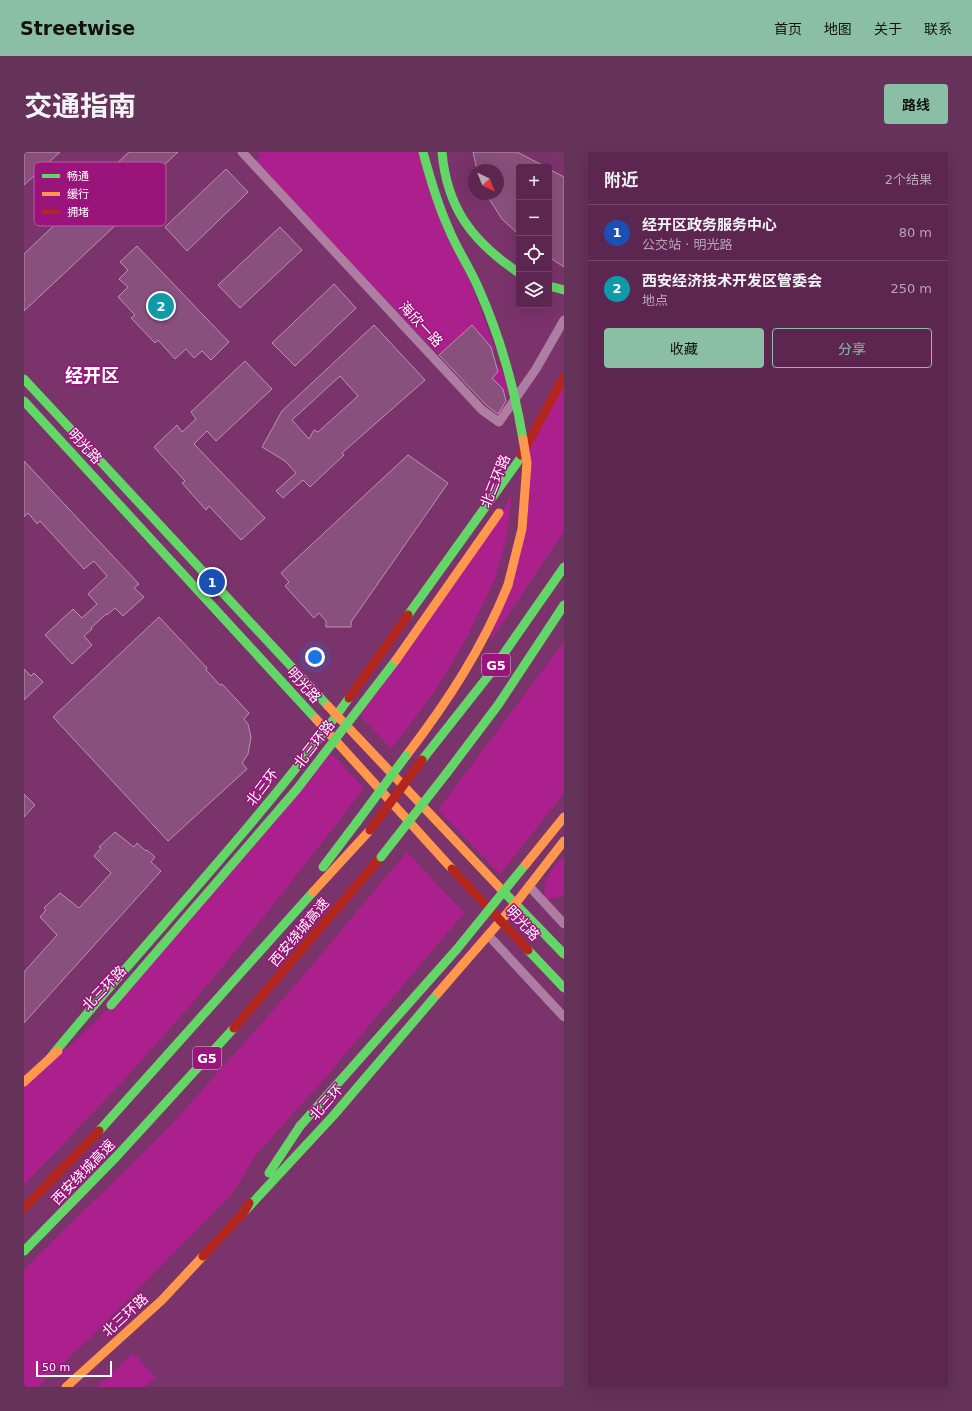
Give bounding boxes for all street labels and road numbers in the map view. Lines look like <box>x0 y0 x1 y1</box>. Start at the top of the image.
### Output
street label: 海欣一路 <box>396 298 446 350</box>
street label: 明光路 <box>65 425 105 467</box>
street label: 北三环路 <box>477 452 513 510</box>
road number: G5 <box>482 654 510 676</box>
street label: 明光路 <box>284 664 324 706</box>
street label: 北三环路 <box>290 717 338 771</box>
street label: 北三环 <box>243 766 281 808</box>
street label: 西安绕城高速 <box>266 895 332 969</box>
street label: 明光路 <box>503 902 543 944</box>
street label: 北三环路 <box>79 962 129 1014</box>
road number: G5 <box>193 1047 221 1069</box>
street label: 北三环 <box>306 1081 346 1123</box>
street label: 西安绕城高速 <box>48 1136 118 1208</box>
street label: 北三环路 <box>99 1290 151 1340</box>

